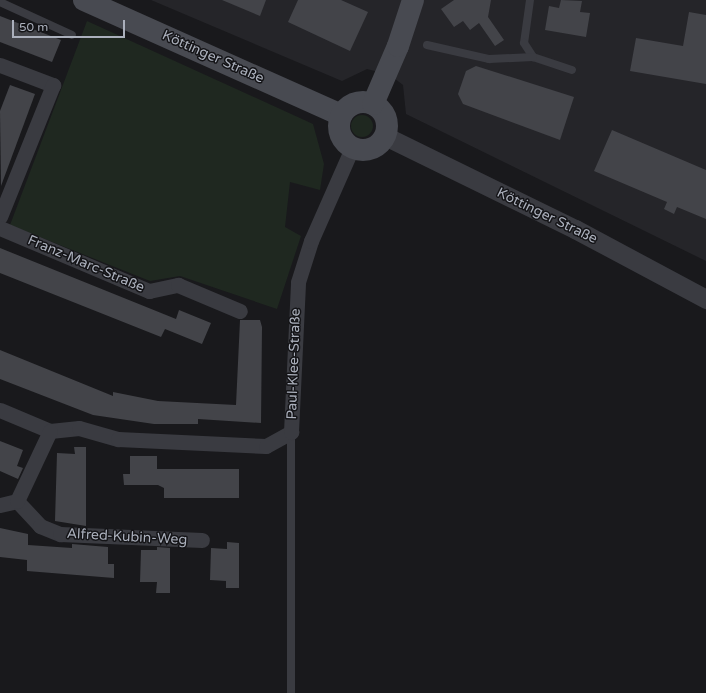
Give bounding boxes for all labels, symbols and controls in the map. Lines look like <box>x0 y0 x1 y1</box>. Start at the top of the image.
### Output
scale bar <box>14 12 127 38</box>
text: 50 m <box>19 20 48 34</box>
street label: Köttinger Straße <box>160 27 266 87</box>
street label: Köttinger Straße <box>494 184 600 248</box>
street label: Franz-Marc-Straße <box>25 232 147 296</box>
street label: Paul-Klee-Straße <box>284 308 304 420</box>
street label: Alfred-Kubin-Weg <box>66 525 188 549</box>

